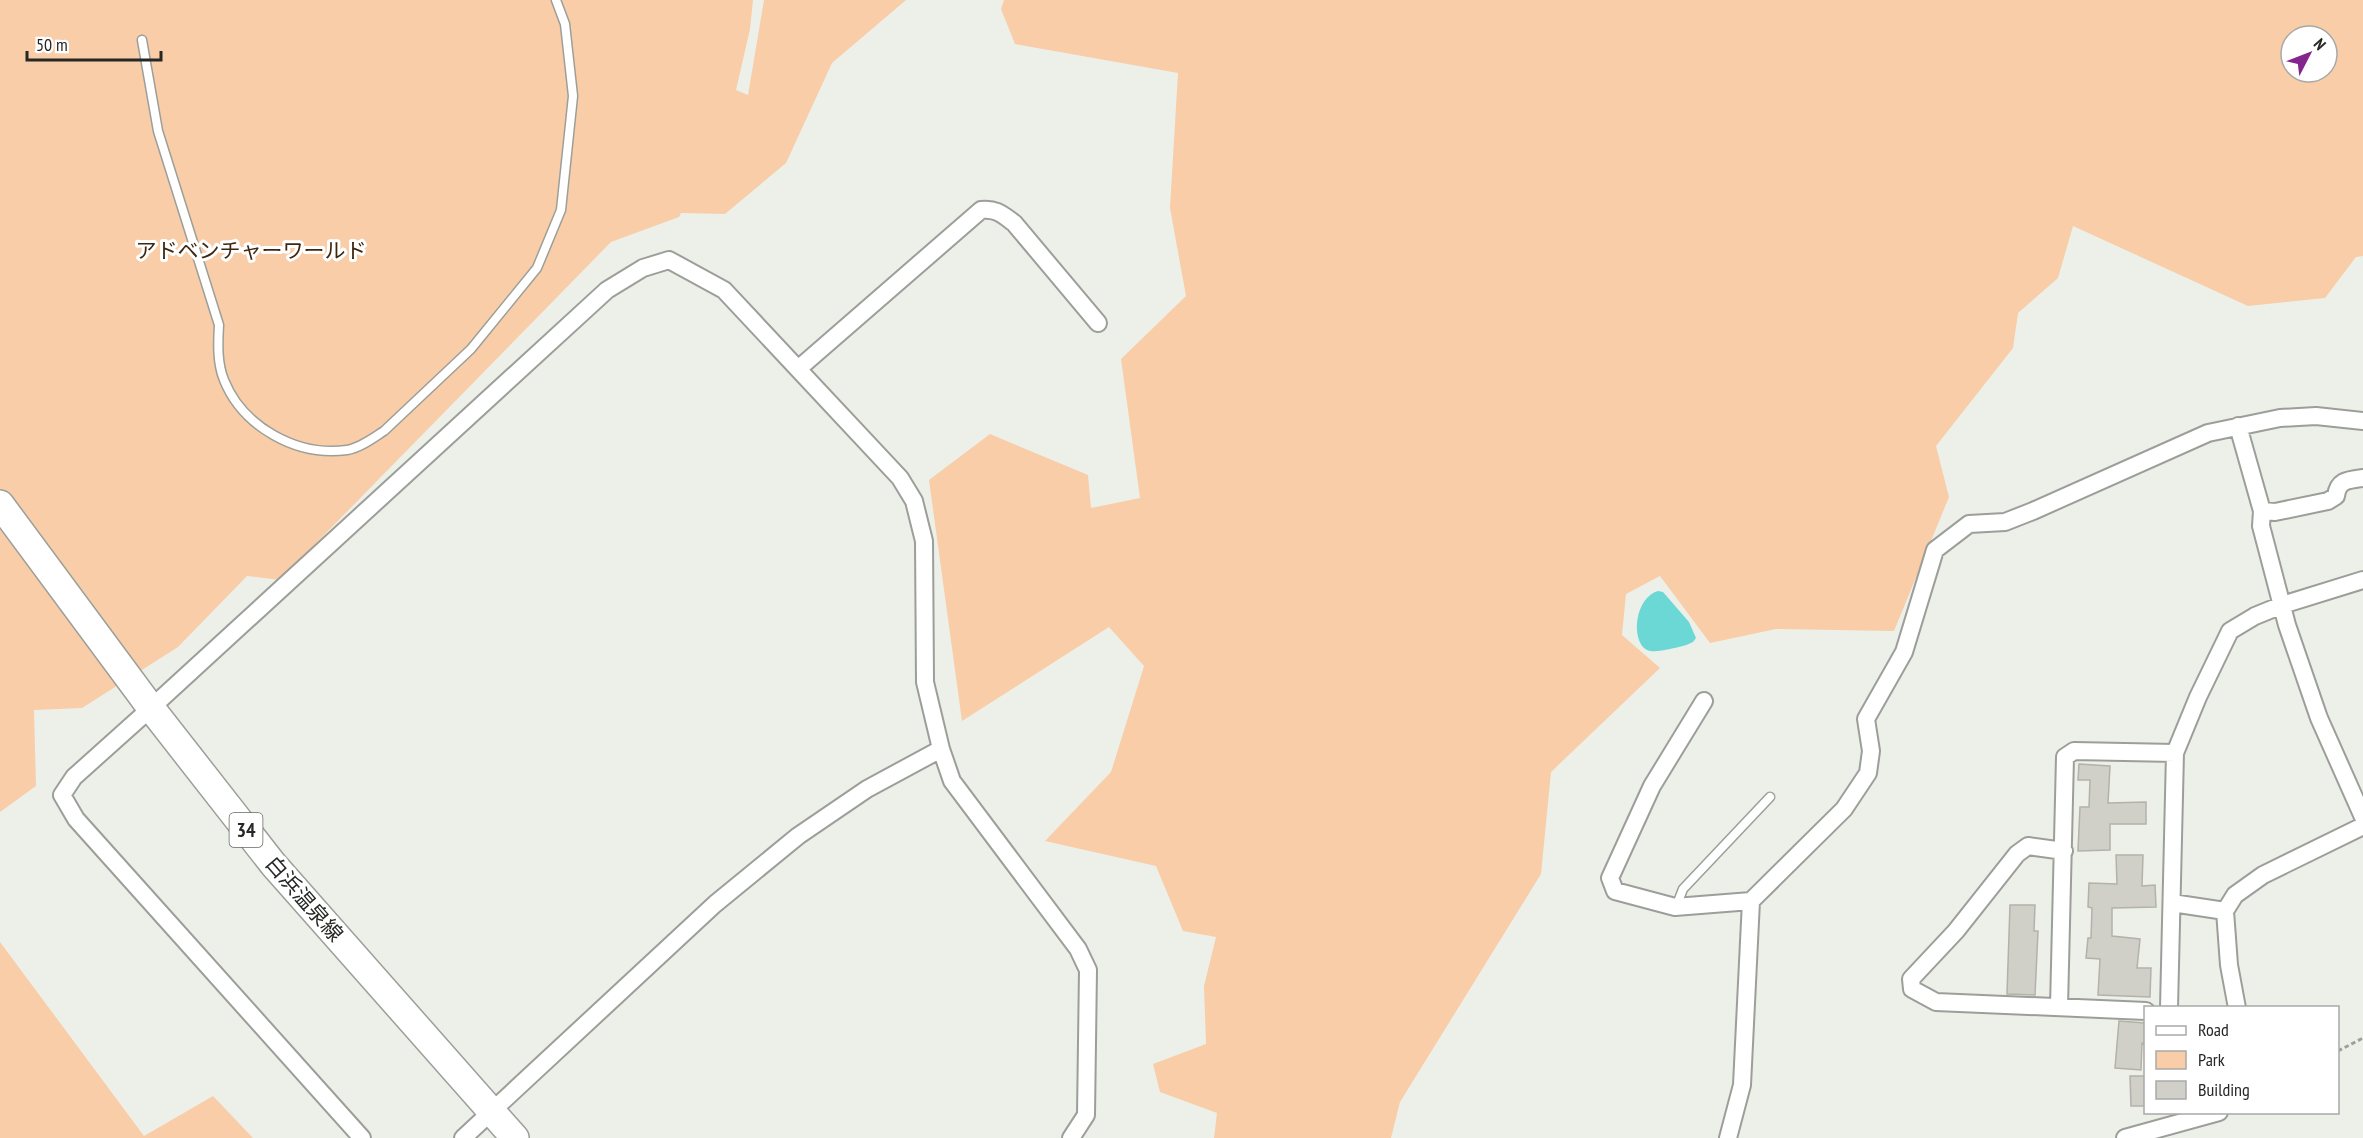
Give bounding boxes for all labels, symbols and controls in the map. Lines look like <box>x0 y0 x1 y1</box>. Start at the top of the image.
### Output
scale bar <box>27 24 160 62</box>
north arrow <box>2279 24 2339 84</box>
text: 50 m <box>36 33 68 56</box>
text: N <box>2310 34 2330 54</box>
park label: アドベンチャーワールド <box>136 237 366 264</box>
road number: 34 <box>230 813 262 847</box>
street label: 白浜温泉線 <box>260 850 349 947</box>
legend <box>2144 1006 2339 1114</box>
text: Road <box>2198 1018 2229 1041</box>
text: Park <box>2198 1048 2225 1071</box>
text: Building <box>2198 1078 2250 1101</box>

